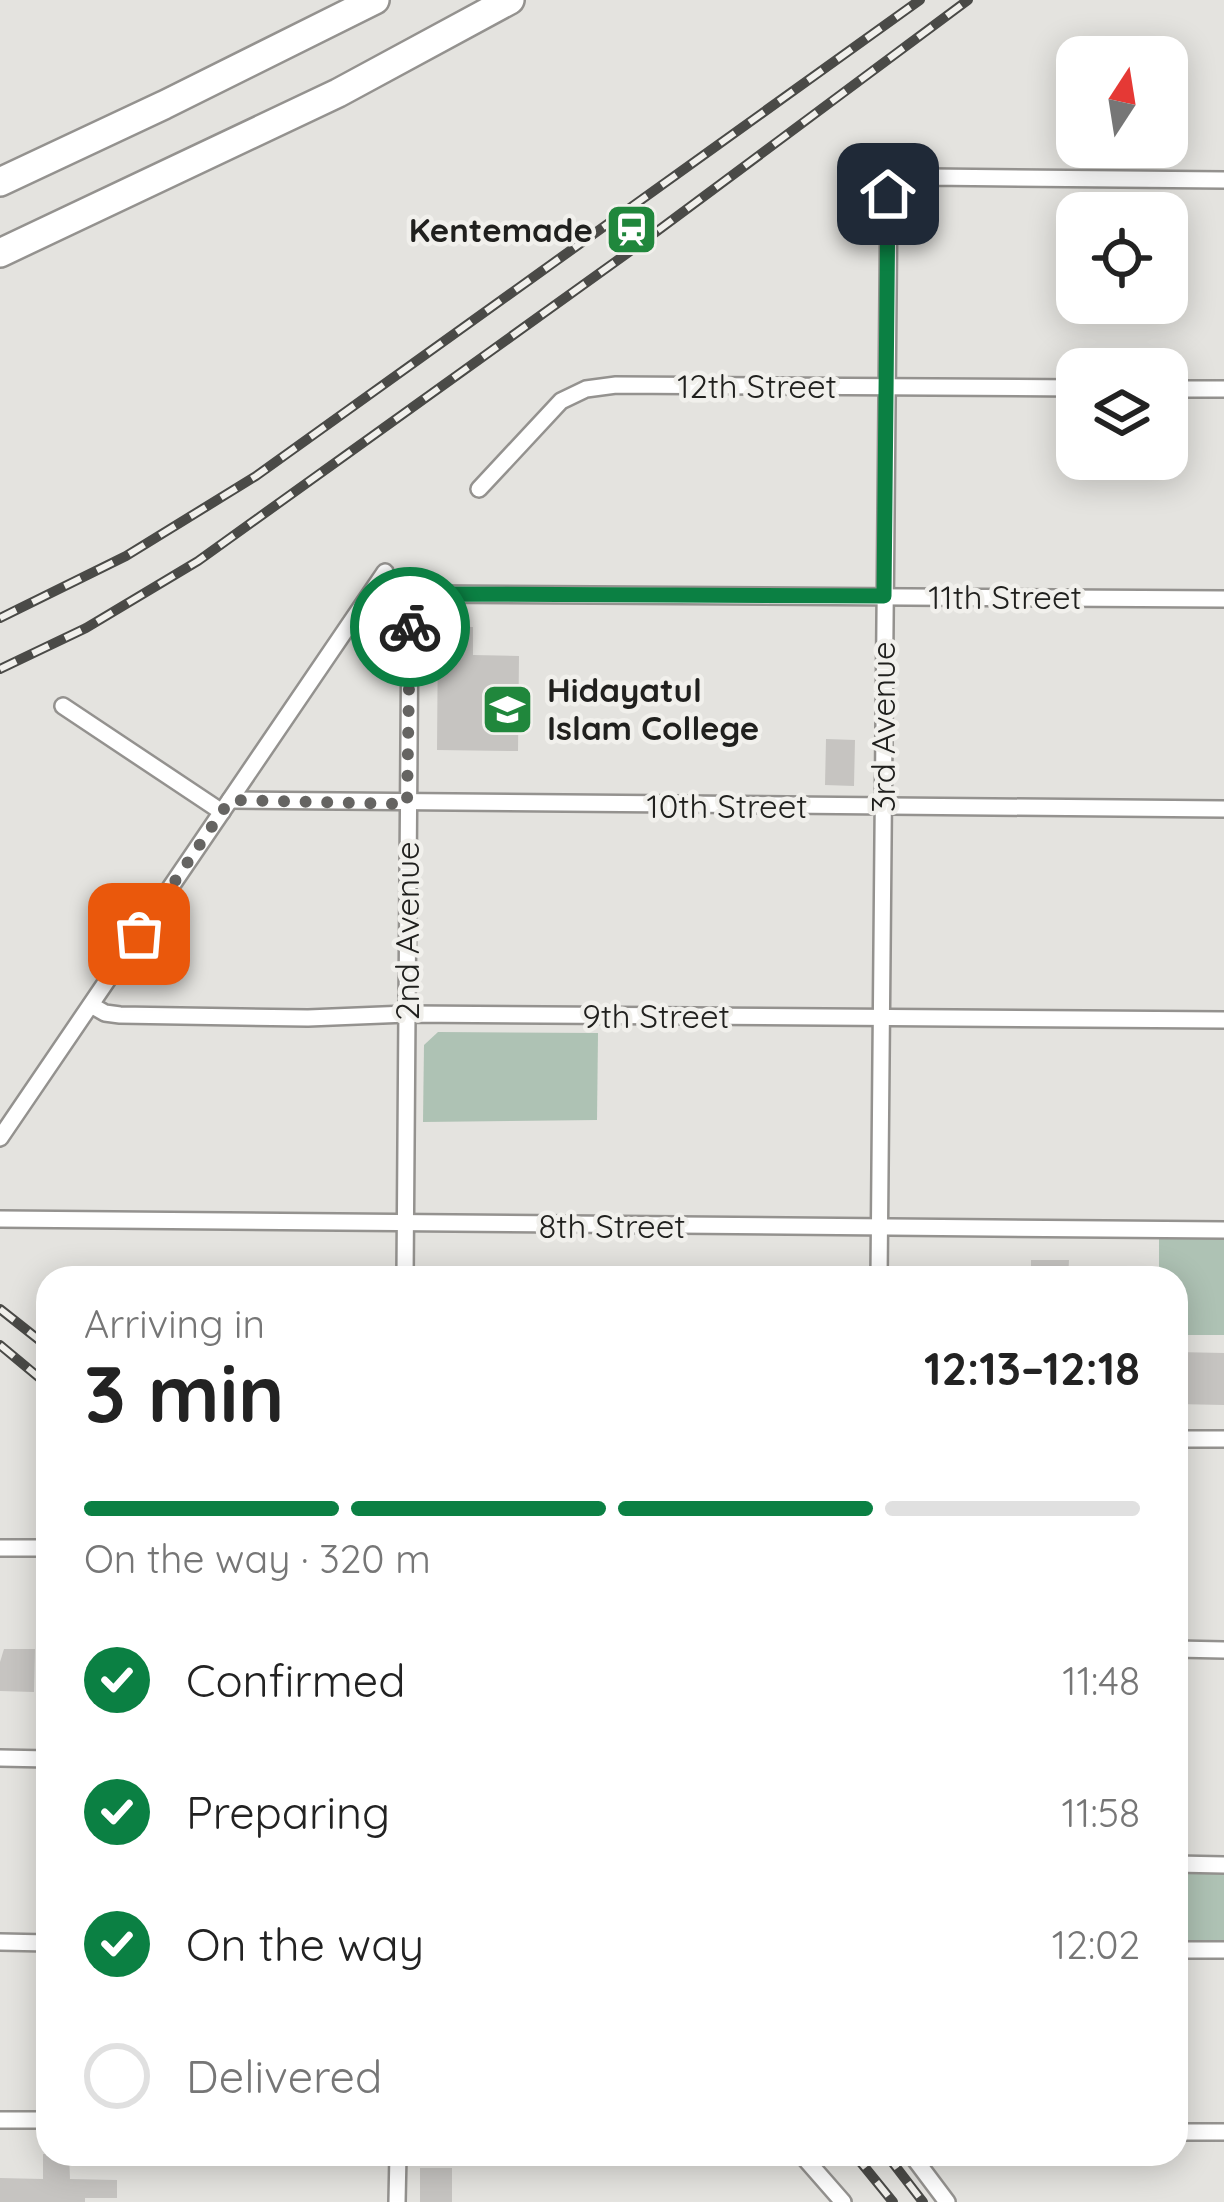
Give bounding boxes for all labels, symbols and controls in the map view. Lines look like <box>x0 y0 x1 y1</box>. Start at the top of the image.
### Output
north arrow <box>1056 36 1188 168</box>
map controls <box>1056 36 1188 480</box>
pin <box>837 143 939 245</box>
icon: home <box>855 161 921 227</box>
button: locate <box>1056 192 1188 324</box>
station icon: Kentemade <box>604 202 660 258</box>
place label: Kentemade <box>409 209 593 250</box>
button: layers <box>1056 348 1188 480</box>
street label: 12th Street <box>677 365 837 406</box>
courier <box>350 567 470 687</box>
street label: 11th Street <box>928 576 1082 617</box>
icon: bike <box>377 594 443 660</box>
street label: 3rd Avenue <box>862 641 903 813</box>
place label: Hidayatul Islam College <box>547 669 759 748</box>
school or university icon: Hidayatul Islam College <box>480 681 536 737</box>
street label: 10th Street <box>647 785 807 826</box>
street label: 2nd Avenue <box>386 841 427 1021</box>
pin <box>88 883 190 985</box>
icon: bag <box>106 901 172 967</box>
street label: 9th Street <box>582 995 730 1036</box>
street label: 8th Street <box>539 1205 685 1246</box>
text: Arriving in <box>84 1299 265 1348</box>
text: 12:13–12:18 <box>924 1340 1140 1396</box>
text: 3 min <box>84 1344 285 1442</box>
text: On the way · 320 m <box>84 1534 431 1583</box>
icon: check <box>84 1647 150 1713</box>
text: Confirmed <box>186 1652 405 1708</box>
text: 11:48 <box>1062 1656 1140 1705</box>
icon: check <box>84 1779 150 1845</box>
text: Preparing <box>186 1784 390 1840</box>
text: 11:58 <box>1062 1788 1140 1837</box>
icon: check <box>84 1911 150 1977</box>
text: On the way <box>186 1916 424 1972</box>
text: 12:02 <box>1052 1920 1140 1969</box>
text: Delivered <box>186 2048 382 2104</box>

